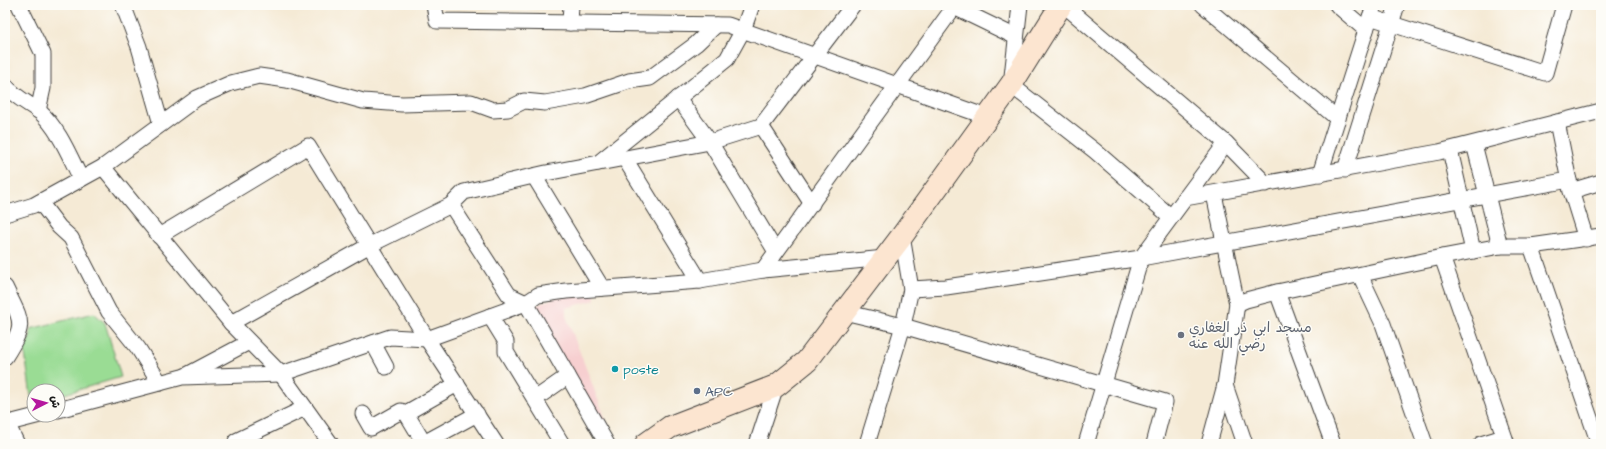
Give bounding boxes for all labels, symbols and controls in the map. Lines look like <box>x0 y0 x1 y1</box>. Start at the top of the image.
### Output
place label: مسجد ابي ذر الغفاري رضي الله عنه <box>1189 318 1312 356</box>
marker: مسجد ابي ذر الغفاري رضي الله عنه <box>1176 330 1186 340</box>
place label: poste <box>623 360 659 380</box>
marker: poste <box>610 364 620 374</box>
place label: APC <box>705 382 733 402</box>
north arrow <box>26 383 66 423</box>
marker: APC <box>692 386 702 396</box>
text: ش <box>47 395 64 409</box>

